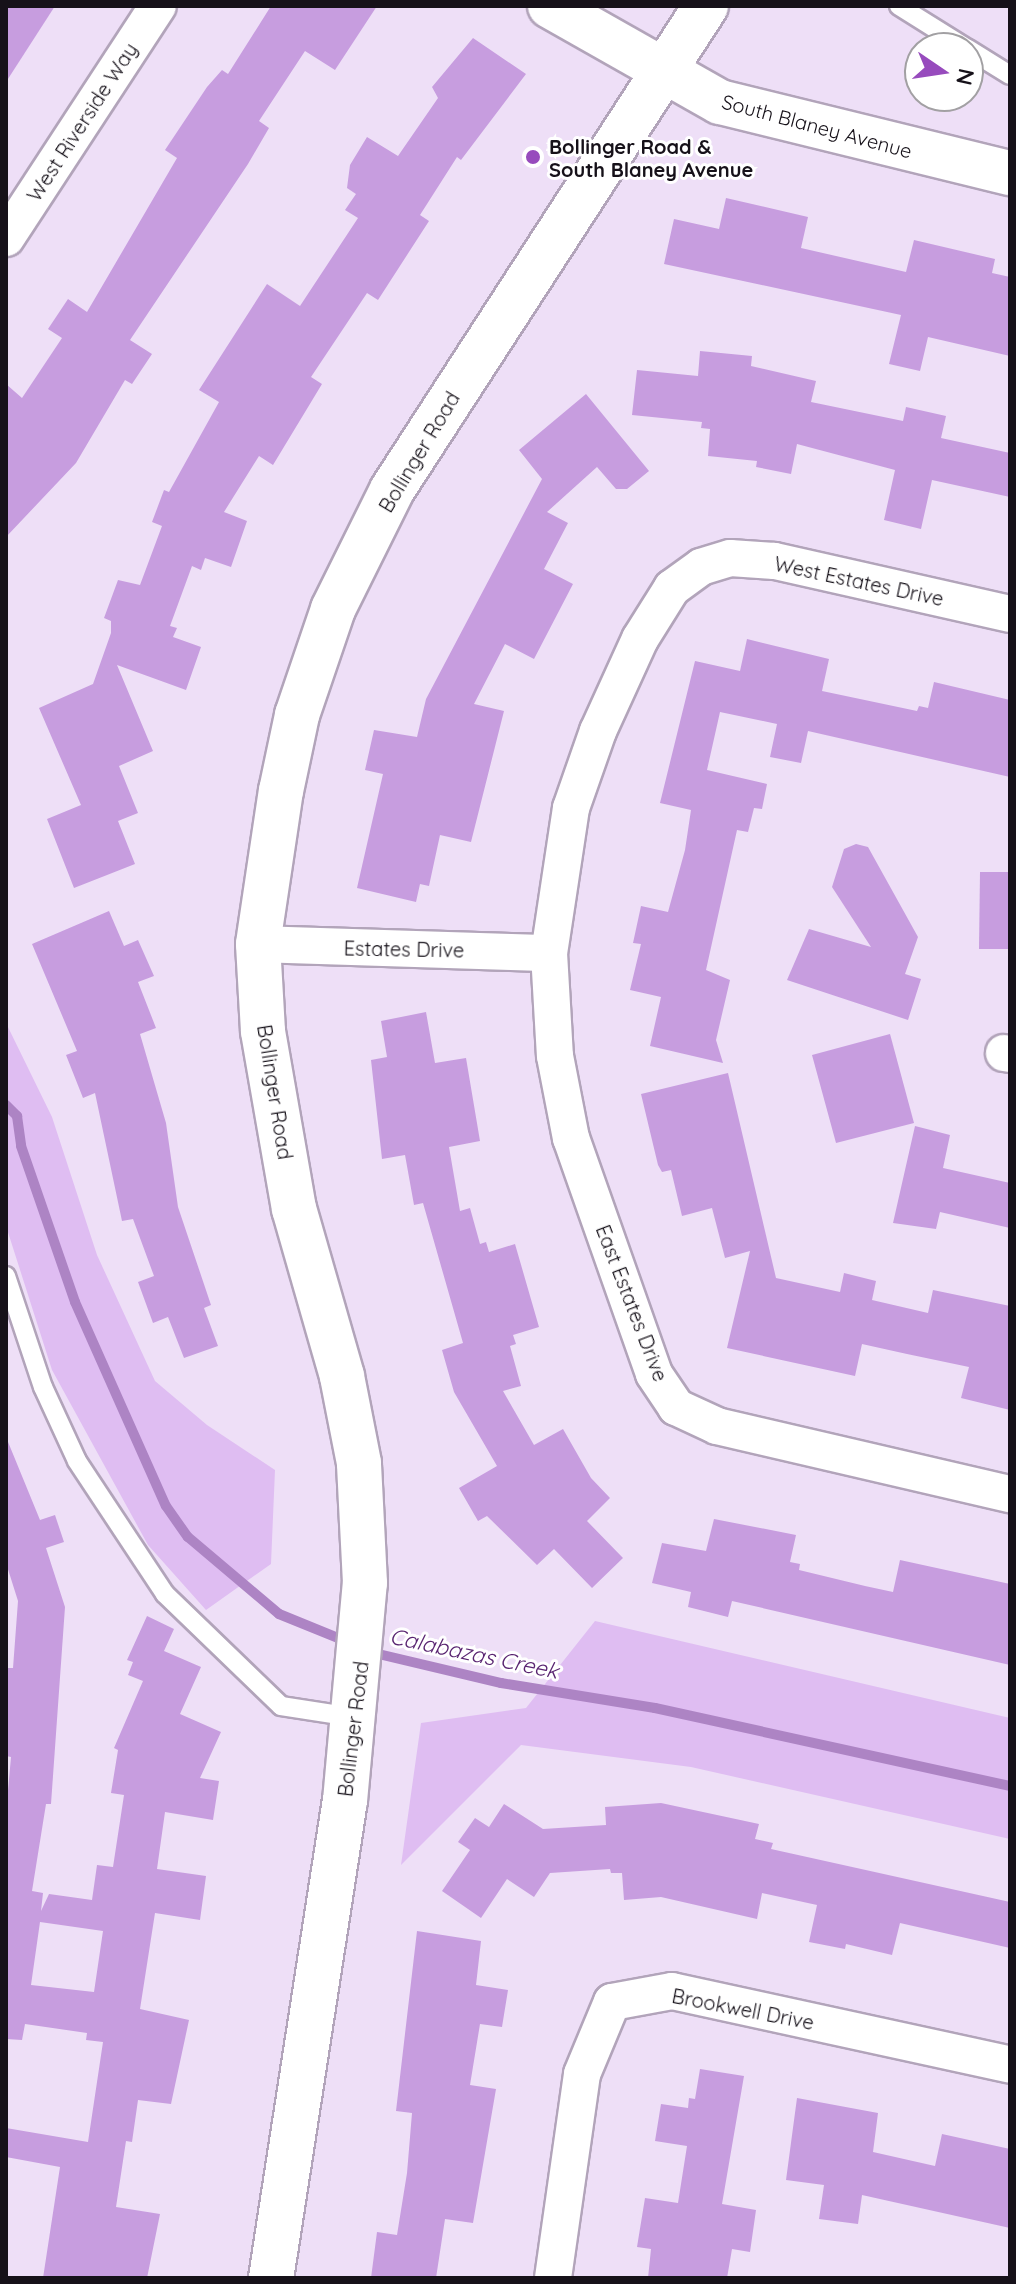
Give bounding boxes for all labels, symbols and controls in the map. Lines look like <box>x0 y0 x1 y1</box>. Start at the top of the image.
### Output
north arrow <box>904 32 984 112</box>
street label: West Riverside Way <box>22 38 142 206</box>
text: N <box>950 66 981 88</box>
street label: South Blaney Avenue <box>719 89 915 163</box>
place label: Bollinger Road & South Blaney Avenue <box>549 134 753 181</box>
marker: Bollinger Road & South Blaney Avenue <box>524 148 542 166</box>
street label: Bollinger Road <box>374 387 464 517</box>
street label: West Estates Drive <box>772 551 946 611</box>
street label: Estates Drive <box>343 936 465 962</box>
street label: Bollinger Road <box>252 1023 298 1161</box>
street label: East Estates Drive <box>591 1221 673 1385</box>
water label: Calabazas Creek <box>387 1623 561 1685</box>
street label: Bollinger Road <box>333 1660 373 1798</box>
street label: Brookwell Drive <box>670 1983 816 2035</box>

